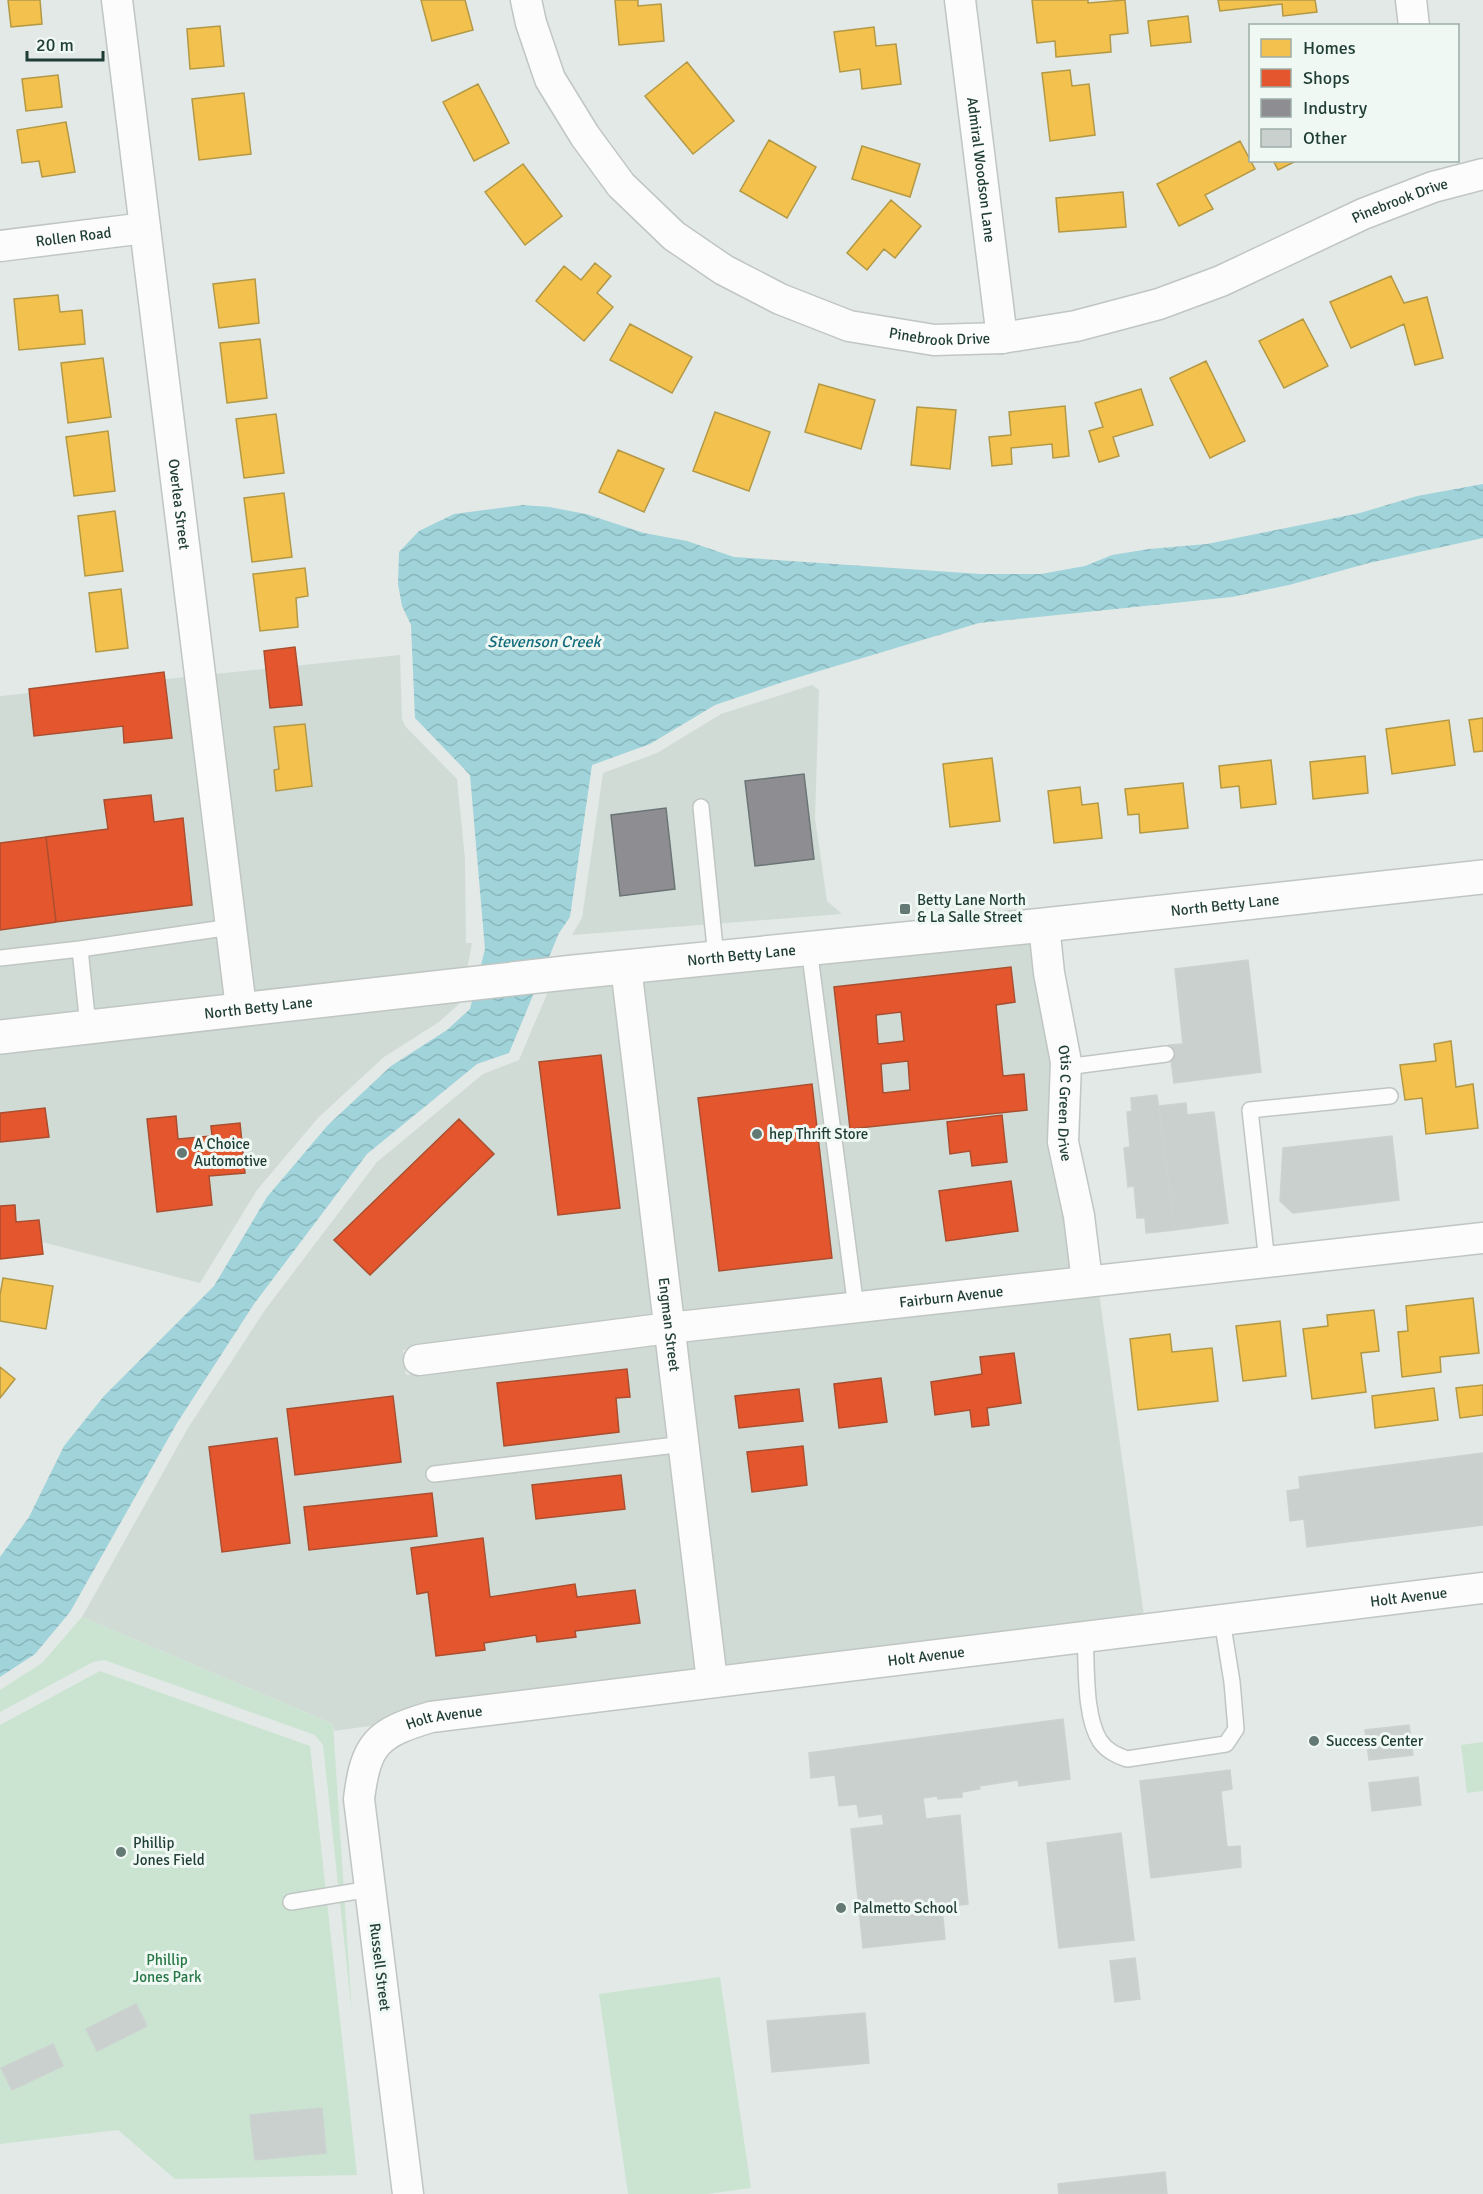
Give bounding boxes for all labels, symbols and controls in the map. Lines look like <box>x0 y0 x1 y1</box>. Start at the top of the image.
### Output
scale bar <box>27 24 104 62</box>
legend <box>1249 24 1459 162</box>
text: 20 m <box>36 34 74 56</box>
text: Homes <box>1303 37 1356 59</box>
text: Shops <box>1303 67 1350 89</box>
street label: Admiral Woodson Lane <box>963 96 999 243</box>
text: Industry <box>1303 97 1368 119</box>
text: Other <box>1303 127 1347 149</box>
street label: Pinebrook Drive <box>1349 175 1450 227</box>
street label: Rollen Road <box>34 223 112 251</box>
street label: Pinebrook Drive <box>888 324 990 350</box>
street label: Overlea Street <box>165 458 194 551</box>
water label: Stevenson Creek <box>488 632 602 652</box>
street label: North Betty Lane <box>1170 890 1280 920</box>
place label: Betty Lane North & La Salle Street <box>917 891 1026 926</box>
marker: Betty Lane North & La Salle Street <box>898 902 912 916</box>
street label: North Betty Lane <box>686 941 797 970</box>
street label: North Betty Lane <box>203 993 314 1023</box>
street label: Otis C Green Drive <box>1054 1043 1076 1163</box>
place label: hep Thrift Store <box>769 1125 868 1143</box>
marker: hep Thrift Store <box>750 1127 764 1141</box>
place label: A Choice Automotive <box>194 1135 267 1170</box>
marker: A Choice Automotive <box>175 1146 189 1160</box>
street label: Engman Street <box>654 1276 684 1373</box>
street label: Fairburn Avenue <box>898 1282 1004 1311</box>
street label: Holt Avenue <box>1369 1583 1448 1611</box>
street label: Holt Avenue <box>887 1643 966 1670</box>
street label: Holt Avenue <box>403 1702 483 1734</box>
place label: Success Center <box>1326 1732 1424 1750</box>
marker: Success Center <box>1307 1734 1321 1748</box>
place label: Phillip Jones Field <box>133 1834 205 1869</box>
marker: Phillip Jones Field <box>114 1845 128 1859</box>
place label: Palmetto School <box>853 1899 958 1917</box>
marker: Palmetto School <box>834 1901 848 1915</box>
street label: Russell Street <box>366 1922 394 2012</box>
park label: Phillip Jones Park <box>133 1951 202 1986</box>

